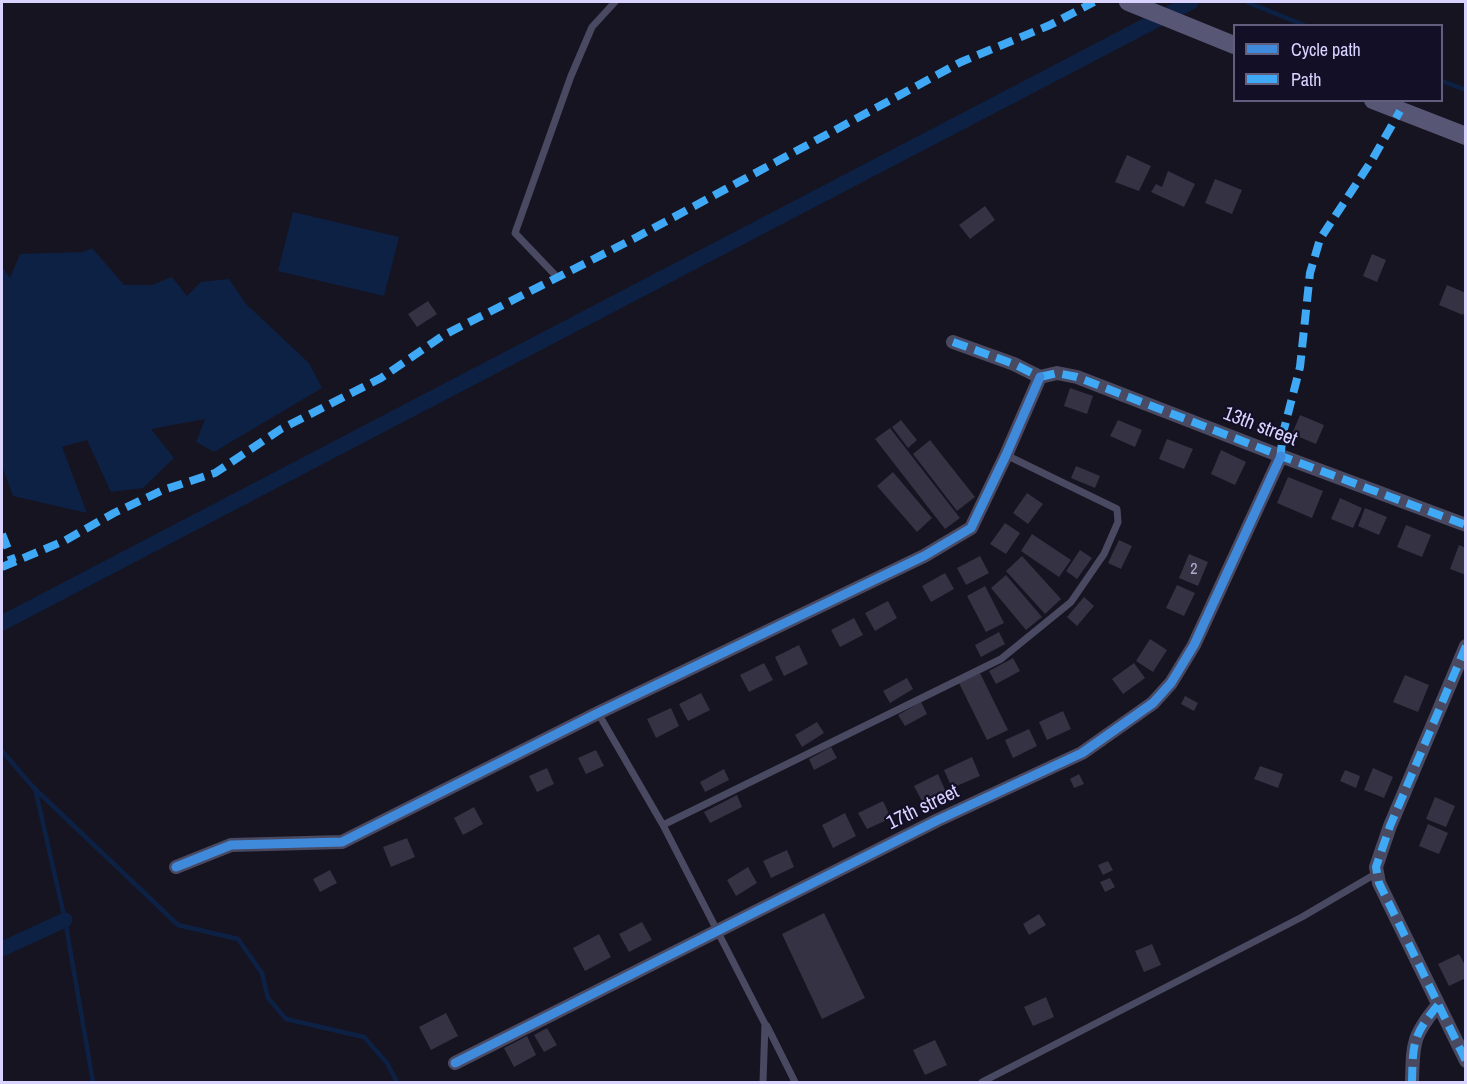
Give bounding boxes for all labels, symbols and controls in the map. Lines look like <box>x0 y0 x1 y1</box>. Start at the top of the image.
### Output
legend <box>1233 24 1443 102</box>
text: Cycle path <box>1291 37 1361 62</box>
text: Path <box>1291 67 1321 92</box>
street label: 13th street <box>1220 402 1300 452</box>
house number: 2 <box>1190 560 1198 580</box>
street label: 17th street <box>883 780 963 836</box>

